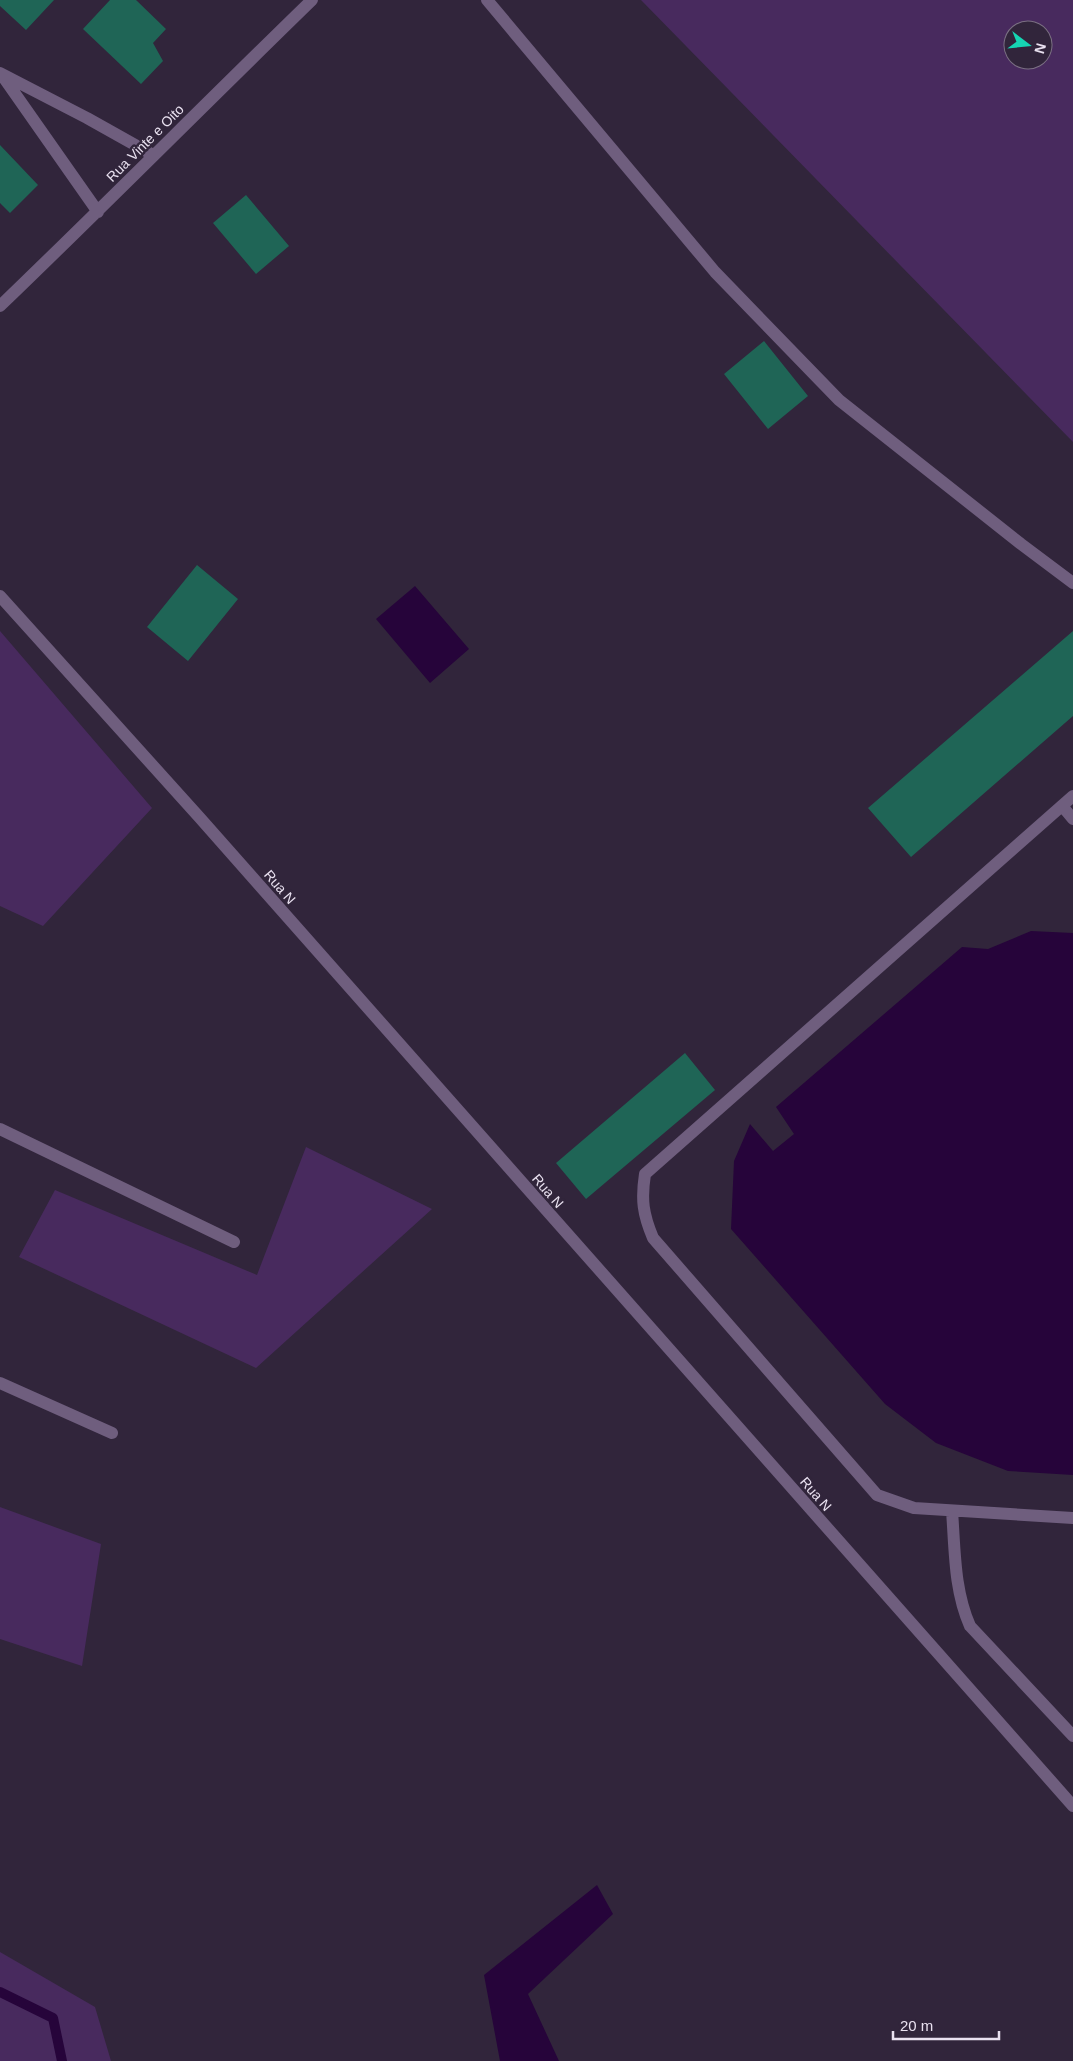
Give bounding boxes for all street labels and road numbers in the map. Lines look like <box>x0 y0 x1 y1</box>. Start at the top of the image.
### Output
street label: Rua Vinte e Oito <box>103 101 187 185</box>
street label: Rua N <box>261 867 299 907</box>
street label: Rua N <box>529 1171 567 1211</box>
street label: Rua N <box>797 1474 835 1514</box>

